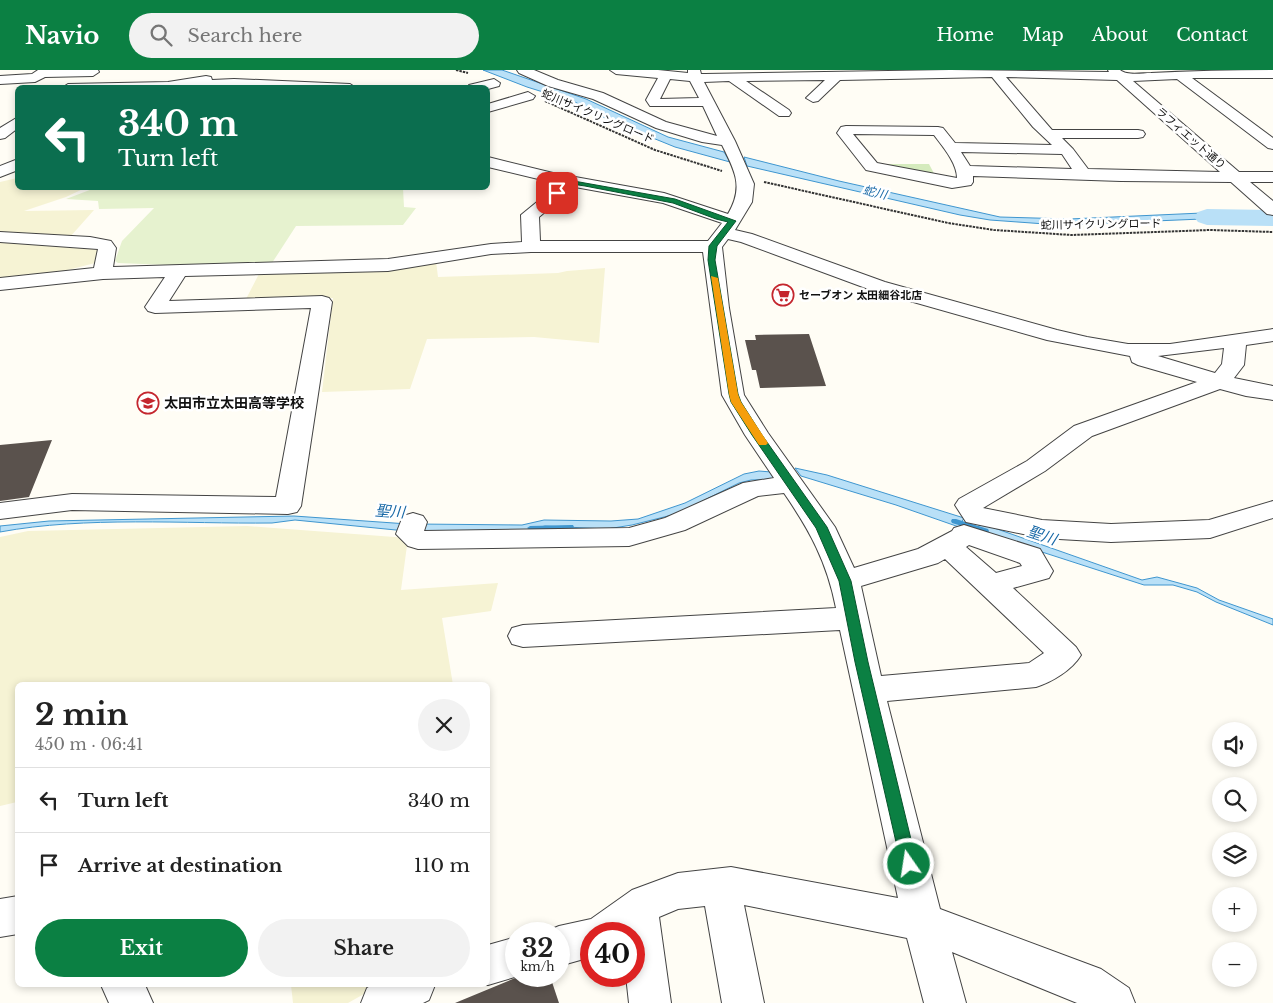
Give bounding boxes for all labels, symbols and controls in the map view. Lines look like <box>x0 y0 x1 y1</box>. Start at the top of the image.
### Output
search box <box>129 13 479 58</box>
text: Navio <box>25 21 99 50</box>
icon: search <box>147 21 175 49</box>
text: Search here <box>187 24 302 47</box>
text: Home <box>936 24 994 46</box>
text: Map <box>1022 24 1064 46</box>
text: About <box>1092 24 1148 46</box>
text: Contact <box>1176 24 1248 46</box>
street label: 蛇川サイクリングロード <box>540 86 656 146</box>
text: 340 m <box>118 102 238 145</box>
street label: ラフィエット通り <box>1153 104 1229 172</box>
icon: left <box>35 105 100 170</box>
text: Turn left <box>118 145 218 172</box>
pin <box>536 172 578 214</box>
icon: arrive <box>543 179 571 207</box>
water label: 蛇川 <box>862 182 890 202</box>
street label: 蛇川サイクリングロード <box>1040 216 1162 232</box>
supermarket icon: セーブオン 太田細谷北店 <box>771 283 795 307</box>
place label: セーブオン 太田細谷北店 <box>799 288 922 302</box>
school or university icon: 太田市立太田高等学校 <box>136 391 160 415</box>
place label: 太田市立太田高等学校 <box>164 394 304 412</box>
water label: 聖川 <box>374 500 408 522</box>
water label: 聖川 <box>1025 521 1061 549</box>
text: 2 min <box>35 696 128 733</box>
button: close <box>418 699 470 751</box>
map controls <box>1212 722 1257 987</box>
button: sound <box>1212 722 1257 767</box>
text: 450 m · 06:41 <box>35 734 143 754</box>
button: search <box>1212 777 1257 822</box>
icon: left <box>35 786 63 814</box>
text: Turn left <box>78 789 169 812</box>
text: 340 m <box>408 789 470 812</box>
button: layers <box>1212 832 1257 877</box>
position arrow <box>882 837 934 889</box>
icon: arrive <box>35 851 63 879</box>
text: Arrive at destination <box>78 854 282 877</box>
text: 110 m <box>414 854 470 877</box>
button: + <box>1212 887 1257 932</box>
button: Exit <box>35 919 248 977</box>
button: Share <box>258 919 470 977</box>
speed limit sign: 40 <box>580 922 645 987</box>
text: 32 <box>521 933 554 964</box>
button: − <box>1212 942 1257 987</box>
text: km/h <box>520 959 555 974</box>

